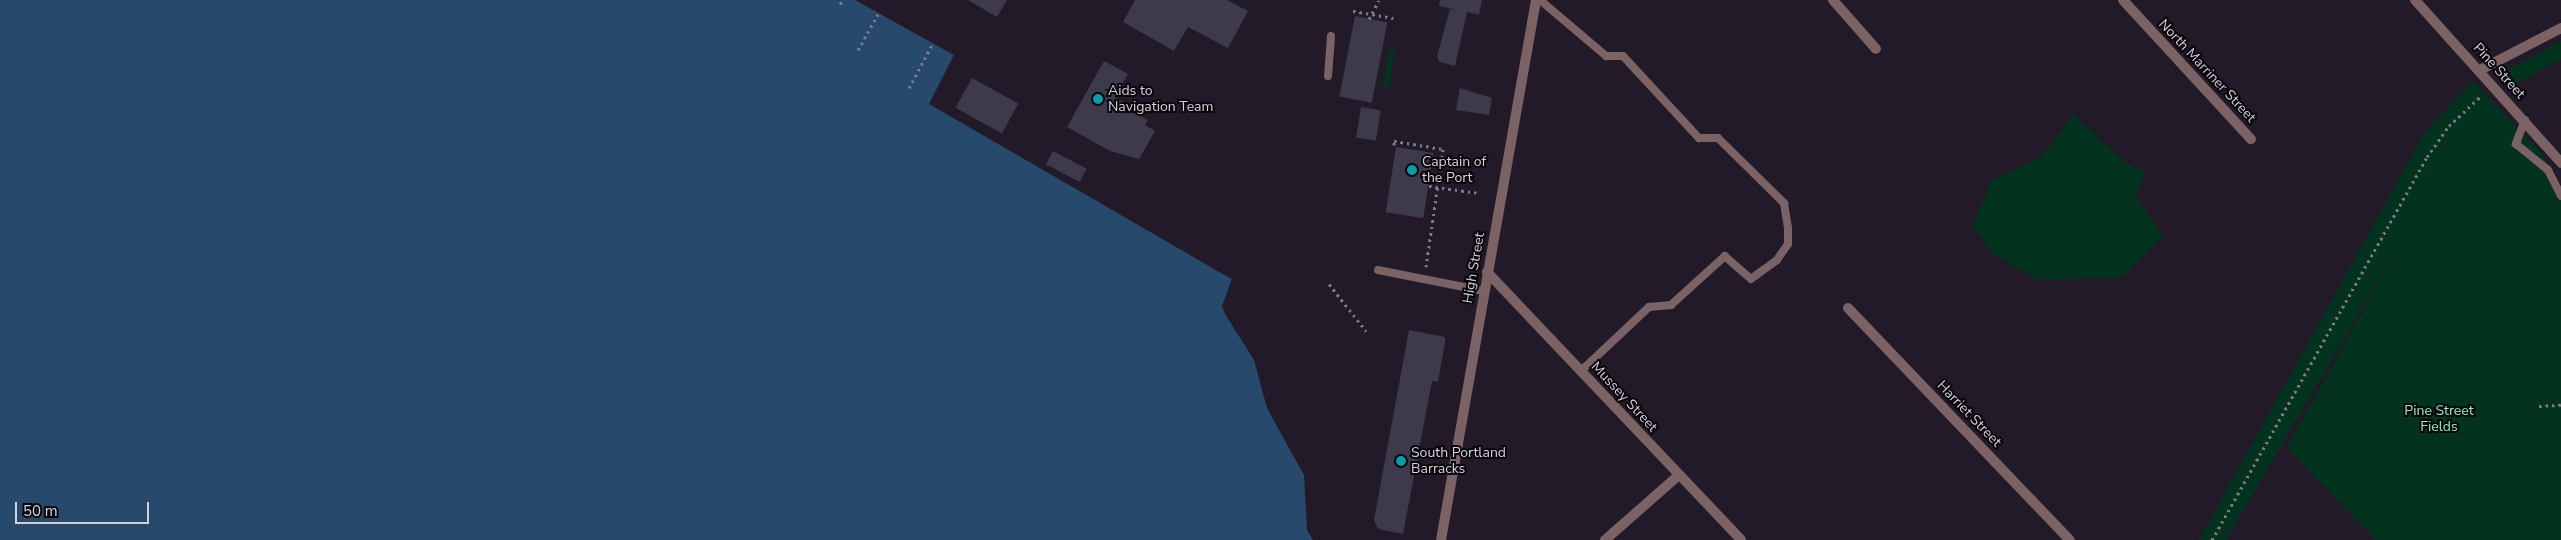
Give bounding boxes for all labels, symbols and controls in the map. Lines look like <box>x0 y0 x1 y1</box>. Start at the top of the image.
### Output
street label: North Marriner Street <box>2155 16 2259 126</box>
street label: Pine Street <box>2470 40 2528 102</box>
place label: Aids to Navigation Team <box>1108 83 1213 115</box>
marker: Aids to Navigation Team <box>1092 93 1104 105</box>
place label: Captain of the Port <box>1422 154 1486 186</box>
marker: Captain of the Port <box>1406 164 1418 176</box>
street label: High Street <box>1459 231 1489 305</box>
street label: Mussey Street <box>1587 358 1661 436</box>
street label: Harriet Street <box>1933 377 2005 451</box>
park label: Pine Street Fields <box>2404 403 2474 436</box>
place label: South Portland Barracks <box>1411 445 1506 478</box>
marker: South Portland Barracks <box>1395 455 1407 467</box>
scale bar <box>18 492 151 524</box>
text: 50 m <box>23 501 58 521</box>

